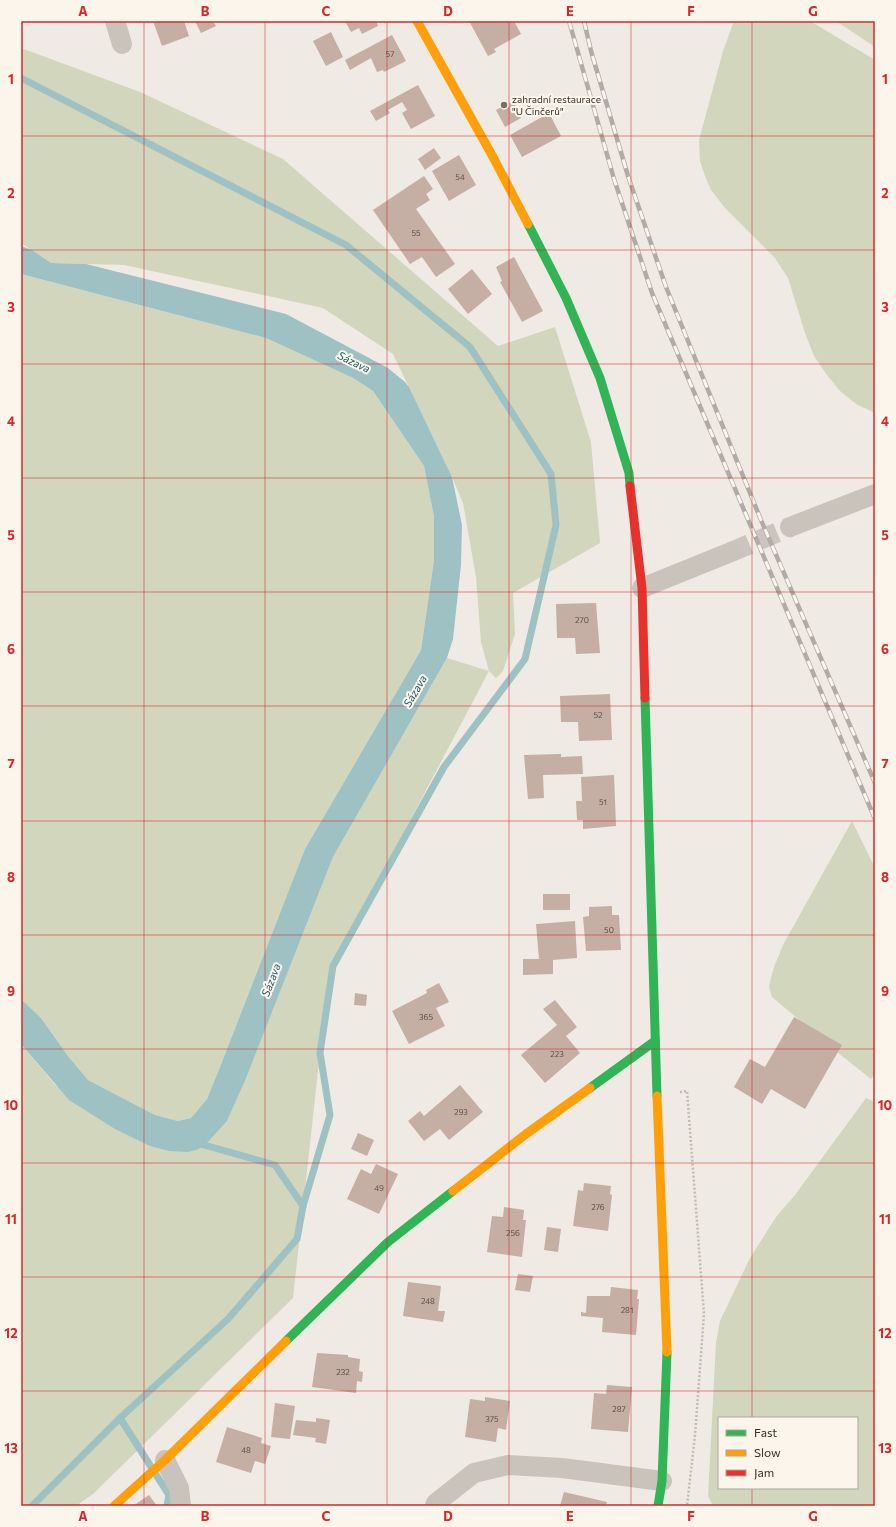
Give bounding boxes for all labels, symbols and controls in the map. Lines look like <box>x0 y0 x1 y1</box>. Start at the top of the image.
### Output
text: A <box>78 3 88 19</box>
text: B <box>201 3 210 19</box>
text: C <box>322 3 331 19</box>
text: D <box>443 3 453 19</box>
text: E <box>566 3 574 19</box>
text: F <box>687 3 695 19</box>
text: G <box>808 3 818 19</box>
house number: 57 <box>386 49 394 59</box>
text: 1 <box>8 71 14 87</box>
text: 1 <box>882 71 888 87</box>
place label: zahradní restaurace "U Činčerů" <box>512 93 601 117</box>
marker: zahradní restaurace "U Činčerů" <box>499 100 509 110</box>
house number: 54 <box>455 172 465 182</box>
text: 2 <box>7 185 15 201</box>
text: 2 <box>881 185 889 201</box>
house number: 55 <box>411 228 421 238</box>
text: 3 <box>7 299 15 315</box>
text: 3 <box>881 299 889 315</box>
water label: Sázava <box>336 348 373 375</box>
text: 4 <box>7 413 15 429</box>
text: 4 <box>881 413 889 429</box>
text: 5 <box>7 527 15 543</box>
text: 5 <box>881 527 889 543</box>
house number: 270 <box>575 615 589 625</box>
text: 6 <box>7 641 15 657</box>
text: 6 <box>881 641 889 657</box>
water label: Sázava <box>400 672 429 709</box>
house number: 52 <box>593 710 603 720</box>
text: 7 <box>7 755 15 771</box>
text: 7 <box>881 755 889 771</box>
house number: 51 <box>599 797 607 807</box>
text: 8 <box>7 869 15 885</box>
text: 8 <box>881 869 889 885</box>
house number: 50 <box>604 925 614 935</box>
water label: Sázava <box>258 961 283 998</box>
text: 9 <box>7 983 15 999</box>
text: 9 <box>881 983 889 999</box>
house number: 365 <box>419 1012 433 1022</box>
house number: 223 <box>550 1049 564 1059</box>
text: 10 <box>4 1097 19 1113</box>
text: 10 <box>878 1097 893 1113</box>
house number: 293 <box>454 1107 468 1117</box>
house number: 49 <box>374 1183 384 1193</box>
house number: 276 <box>591 1202 605 1212</box>
text: 11 <box>5 1211 17 1227</box>
text: 11 <box>879 1211 891 1227</box>
house number: 256 <box>506 1228 520 1238</box>
house number: 248 <box>421 1296 435 1306</box>
house number: 281 <box>621 1305 633 1315</box>
text: 12 <box>4 1325 18 1341</box>
text: 12 <box>878 1325 892 1341</box>
house number: 232 <box>336 1367 350 1377</box>
house number: 287 <box>612 1404 626 1414</box>
house number: 375 <box>485 1414 499 1424</box>
legend <box>718 1417 858 1489</box>
text: Fast <box>754 1425 777 1439</box>
text: 13 <box>4 1440 18 1456</box>
text: 13 <box>878 1440 892 1456</box>
house number: 48 <box>241 1445 251 1455</box>
text: Slow <box>754 1445 781 1459</box>
text: Jam <box>754 1465 774 1480</box>
text: A <box>78 1508 88 1524</box>
text: B <box>201 1508 210 1524</box>
text: C <box>322 1508 331 1524</box>
text: D <box>443 1508 453 1524</box>
text: E <box>566 1508 574 1524</box>
text: F <box>687 1508 695 1524</box>
text: G <box>808 1508 818 1524</box>

